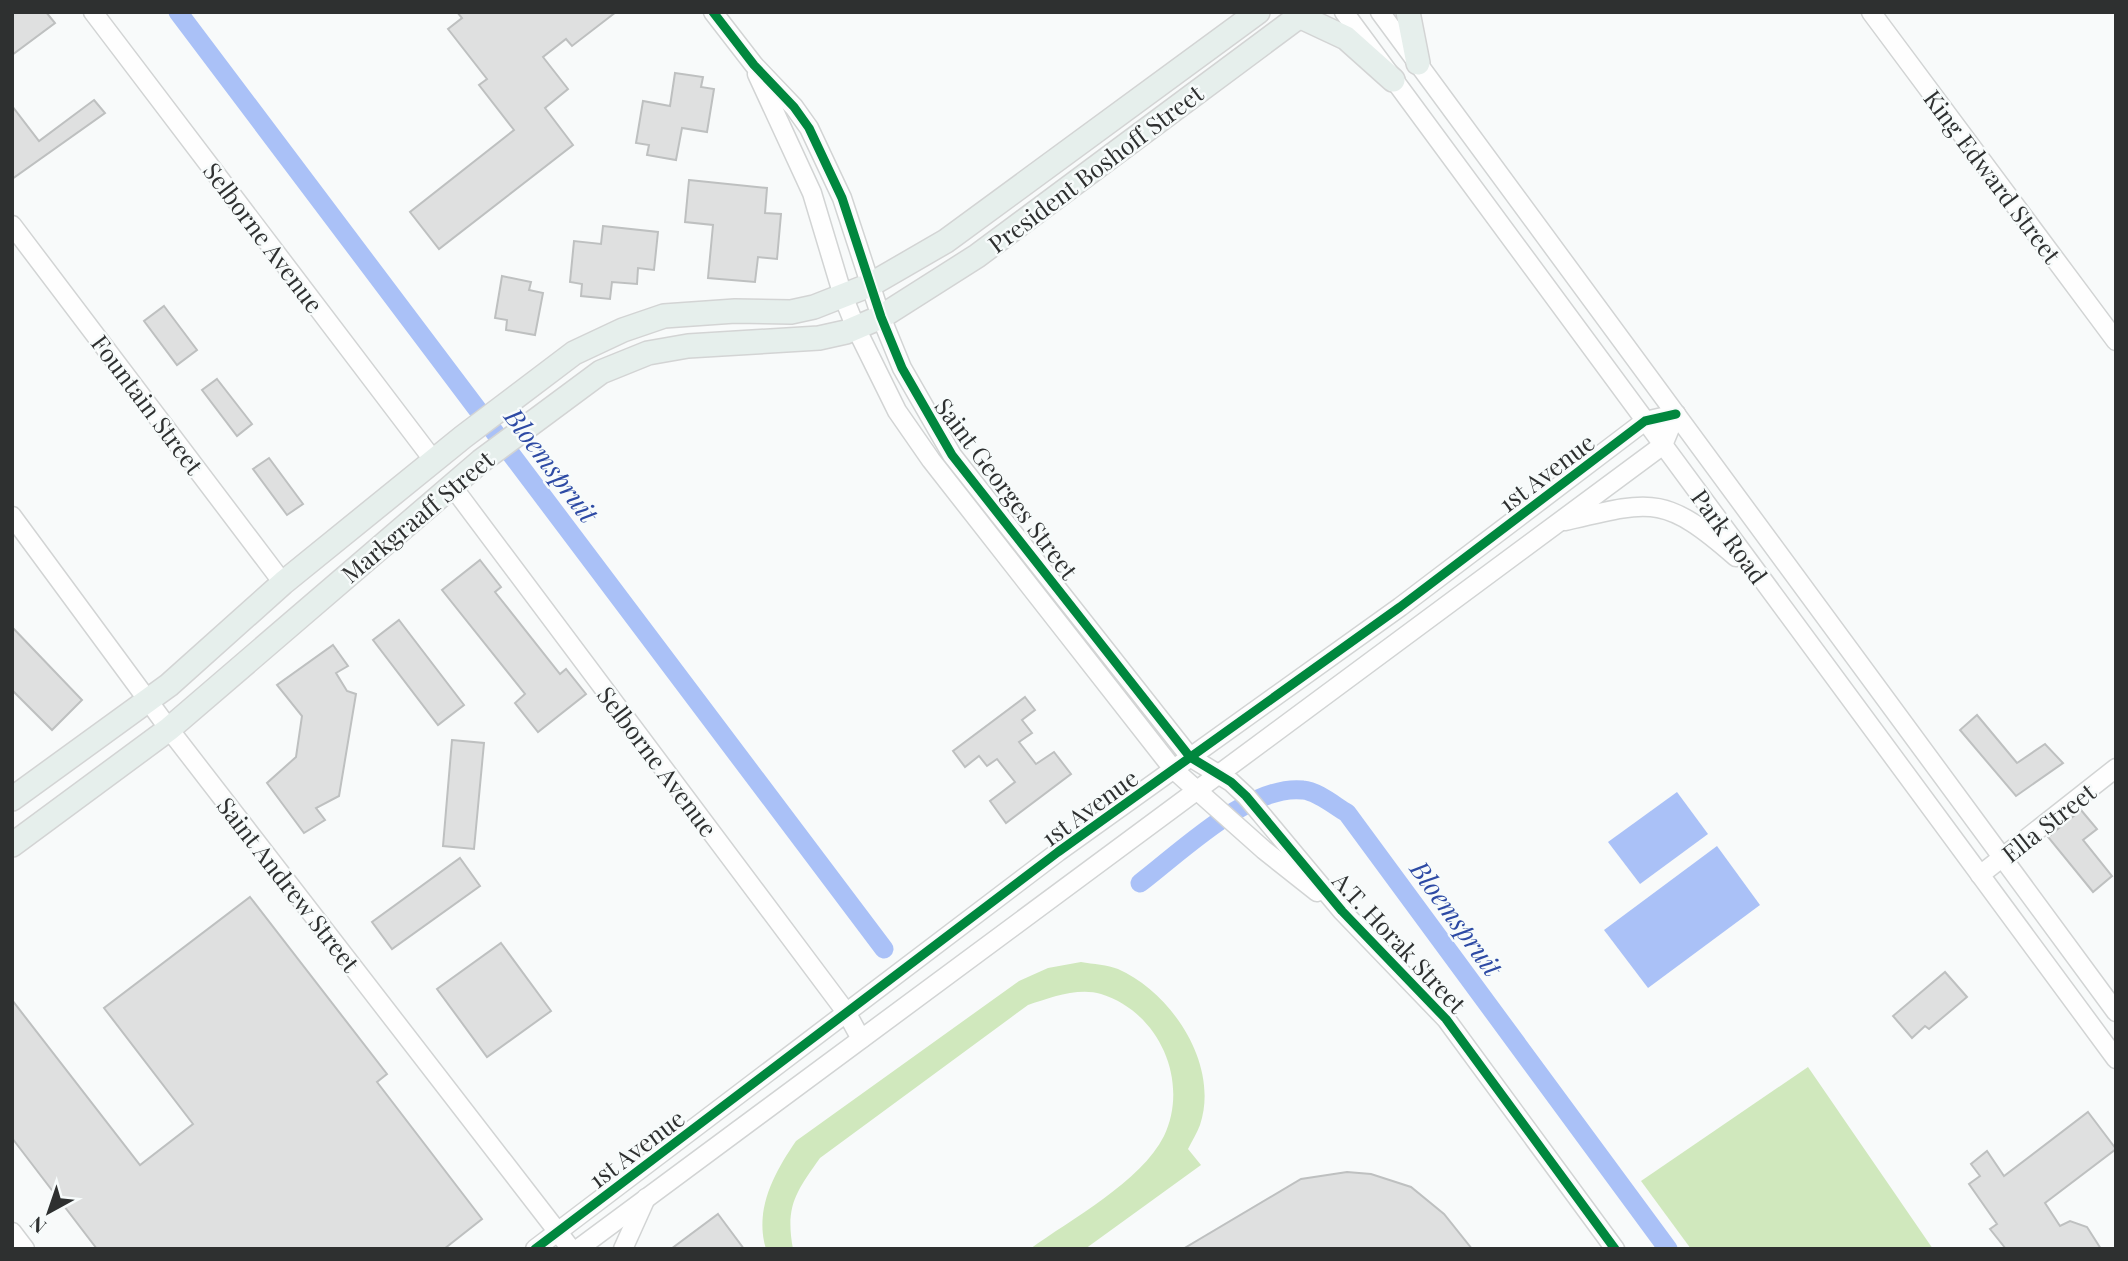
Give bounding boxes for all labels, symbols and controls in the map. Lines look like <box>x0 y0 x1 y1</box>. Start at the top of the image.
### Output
street label: President Boshoff Street <box>981 76 1209 259</box>
street label: King Edward Street <box>1917 83 2069 269</box>
street label: Selborne Avenue <box>197 155 331 319</box>
street label: Fountain Street <box>85 328 211 481</box>
street label: Saint Georges Street <box>928 391 1086 585</box>
water label: Bloemspruit <box>497 400 607 531</box>
street label: 1st Avenue <box>1492 426 1600 518</box>
street label: Markgraaff Street <box>334 443 500 589</box>
street label: Park Road <box>1685 482 1775 590</box>
street label: Selborne Avenue <box>591 679 725 843</box>
street label: 1st Avenue <box>1034 761 1144 853</box>
street label: Ella Street <box>1995 775 2102 869</box>
street label: Saint Andrew Street <box>211 790 368 978</box>
water label: Bloemspruit <box>1403 852 1512 984</box>
street label: A.T. Horak Street <box>1326 864 1474 1020</box>
street label: 1st Avenue <box>582 1102 690 1194</box>
north arrow <box>14 1177 84 1247</box>
text: N <box>24 1211 51 1240</box>

